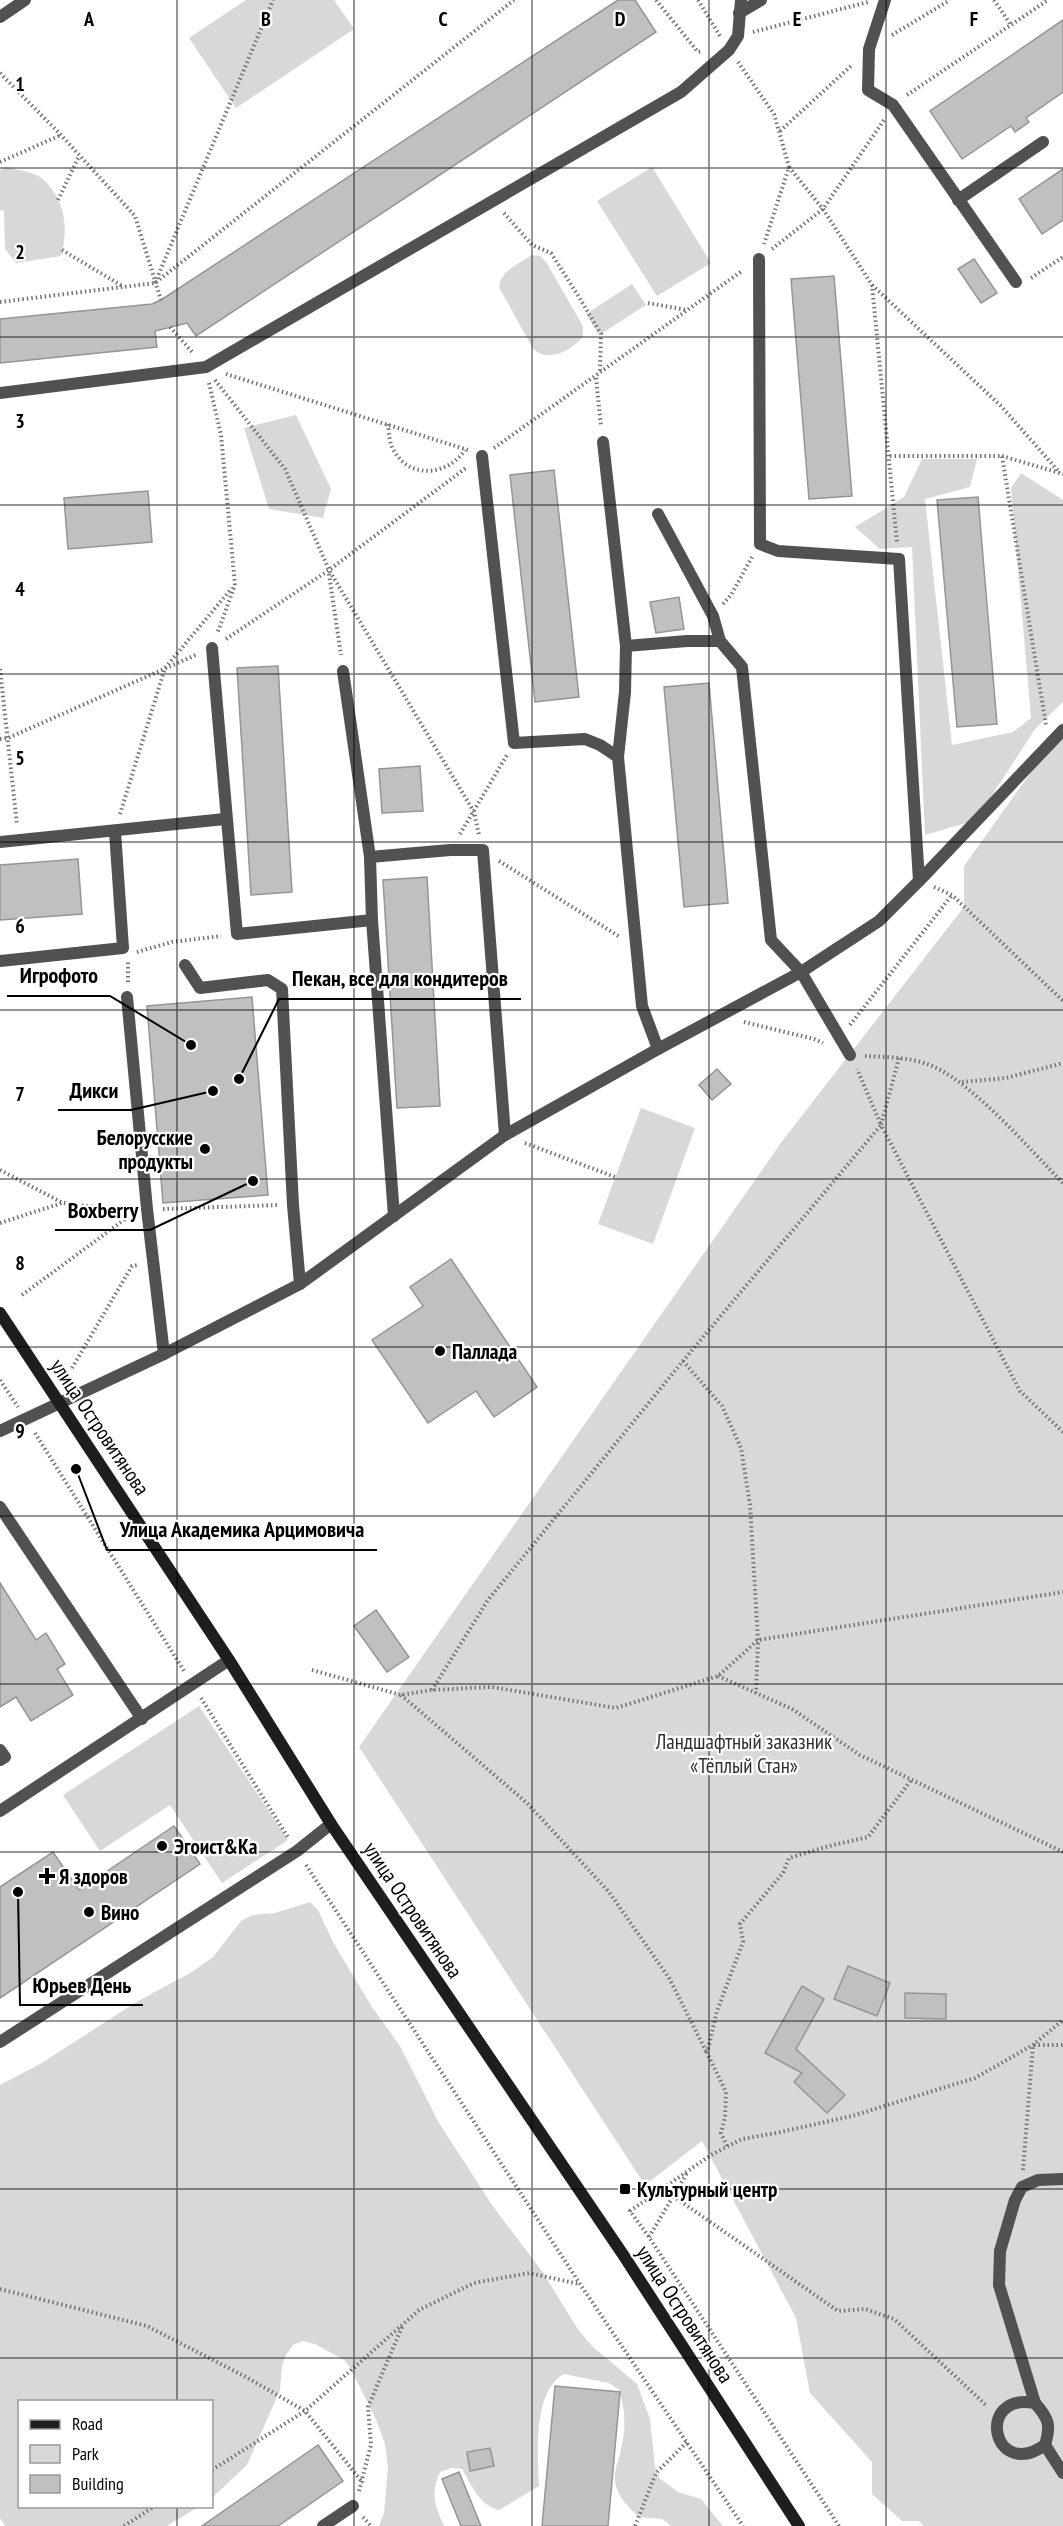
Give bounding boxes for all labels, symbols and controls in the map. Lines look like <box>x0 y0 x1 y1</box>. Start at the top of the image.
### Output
text: A <box>83 6 95 32</box>
text: B <box>261 6 271 32</box>
text: C <box>438 6 448 32</box>
text: D <box>615 6 626 32</box>
text: E <box>793 6 801 32</box>
text: F <box>970 6 978 32</box>
text: 1 <box>15 71 25 97</box>
text: 2 <box>15 239 25 265</box>
text: 3 <box>15 408 25 434</box>
text: 4 <box>15 576 25 602</box>
text: 5 <box>15 745 25 771</box>
text: 6 <box>15 913 25 939</box>
callout: Игрофото <box>7 956 110 996</box>
callout: Пекан, все для кондитеров <box>279 959 521 999</box>
text: Игрофото <box>20 961 98 989</box>
text: Пекан, все для кондитеров <box>292 964 508 992</box>
callout: Дикси <box>58 1070 131 1110</box>
text: Дикси <box>70 1076 118 1104</box>
text: 7 <box>15 1081 25 1107</box>
place label: Белорусские продукты <box>97 1124 193 1175</box>
marker: Белорусские продукты <box>198 1142 212 1156</box>
callout: Boxberry <box>55 1190 150 1230</box>
text: Boxberry <box>68 1196 140 1224</box>
text: 8 <box>15 1250 25 1276</box>
place label: Паллада <box>452 1338 518 1365</box>
marker: Паллада <box>433 1344 447 1358</box>
street label: улица Островитянова <box>44 1354 156 1500</box>
text: 9 <box>15 1418 25 1444</box>
callout: Улица Академика Арцимовича <box>107 1510 377 1550</box>
text: Улица Академика Арцимовича <box>119 1515 364 1543</box>
park label: Ландшафтный заказник «Тёплый Стан» <box>655 1728 832 1779</box>
place label: Эгоист&Ка <box>174 1833 258 1860</box>
street label: улица Островитянова <box>357 1837 469 1983</box>
marker: Эгоист&Ка <box>155 1839 169 1853</box>
place label: Я здоров <box>59 1863 128 1890</box>
marker: Я здоров <box>40 1869 54 1883</box>
place label: Вино <box>101 1899 139 1926</box>
marker: Вино <box>82 1905 96 1919</box>
callout: Юрьев День <box>20 1965 143 2005</box>
text: Юрьев День <box>33 1971 131 1999</box>
place label: Культурный центр <box>637 2176 777 2203</box>
marker: Культурный центр <box>618 2182 632 2196</box>
street label: улица Островитянова <box>630 2240 740 2388</box>
legend <box>18 2400 213 2508</box>
text: Road <box>72 2412 103 2435</box>
text: Park <box>72 2442 99 2465</box>
text: Building <box>72 2472 124 2495</box>

